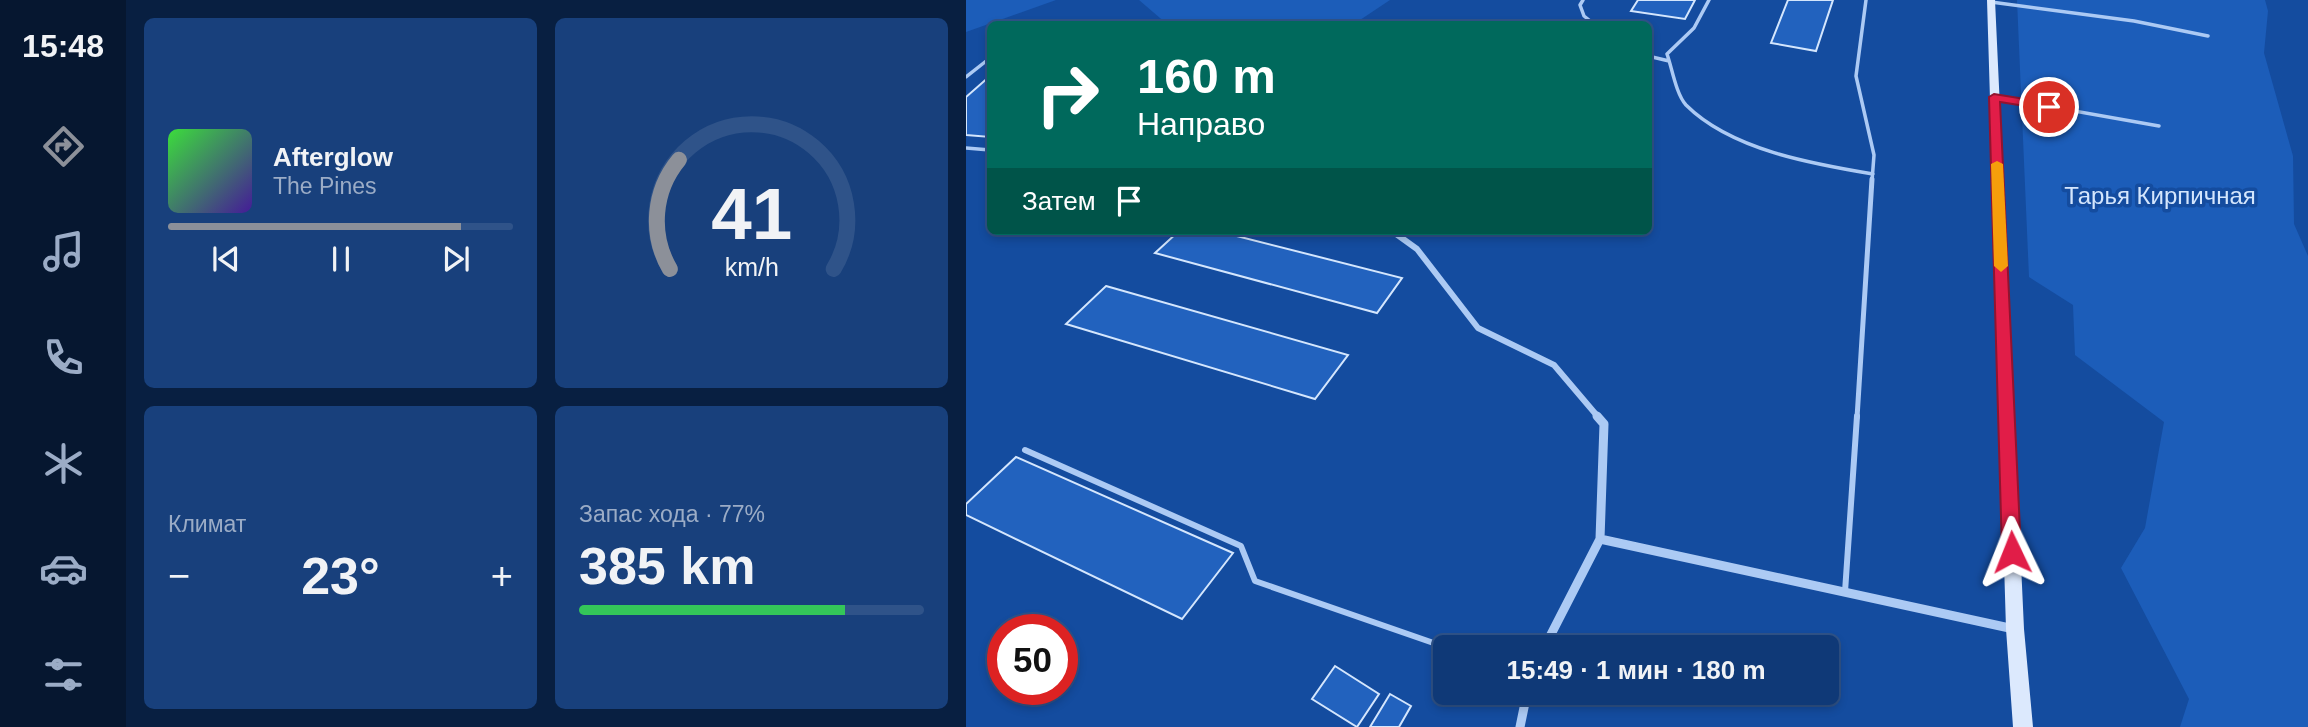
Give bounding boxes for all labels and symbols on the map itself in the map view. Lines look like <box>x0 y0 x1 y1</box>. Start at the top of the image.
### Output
pin <box>2019 77 2079 137</box>
park label: Тарья Кирпичная <box>2064 182 2256 209</box>
position arrow <box>1975 515 2049 589</box>
speed limit sign: 50 <box>987 614 1078 705</box>

